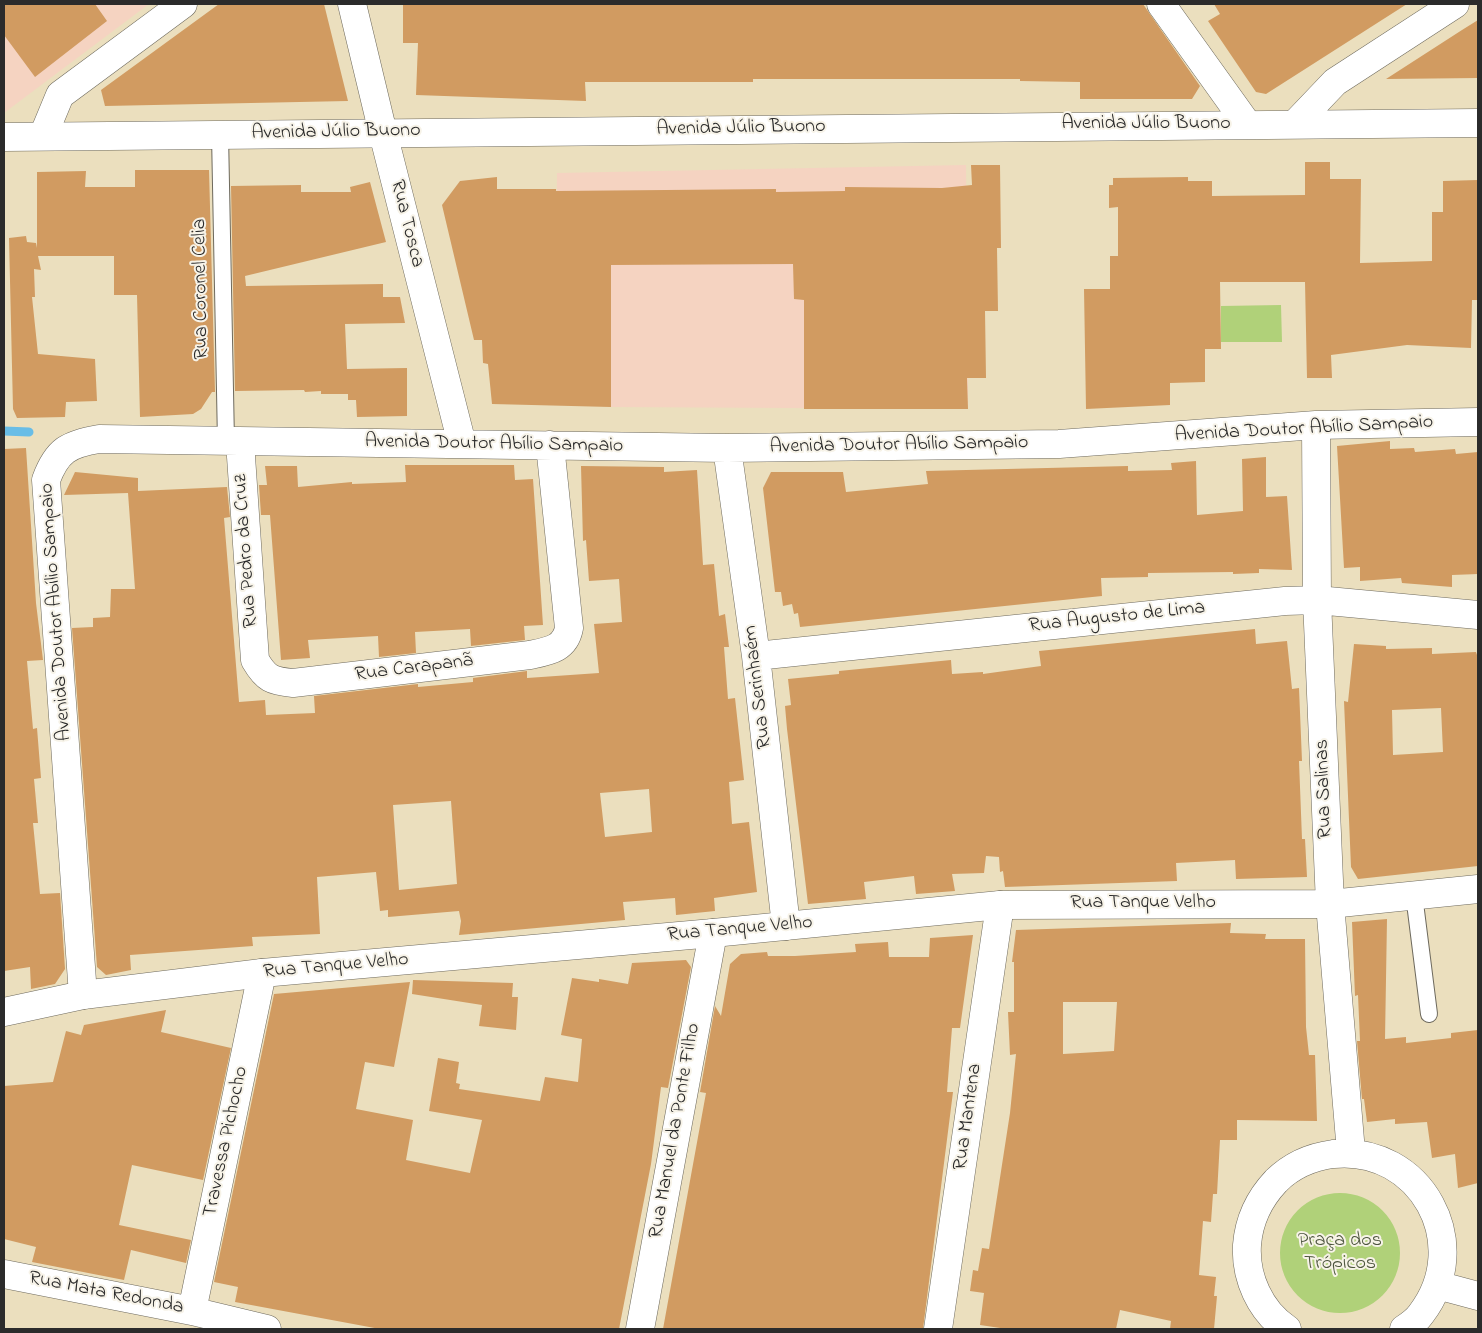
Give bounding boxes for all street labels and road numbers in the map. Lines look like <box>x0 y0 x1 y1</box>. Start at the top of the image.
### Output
street label: Avenida Júlio Buono <box>1061 113 1231 137</box>
street label: Avenida Júlio Buono <box>656 116 826 142</box>
street label: Avenida Júlio Buono <box>251 120 421 146</box>
street label: Rua Tosca <box>384 178 428 270</box>
street label: Rua Coronel Celia <box>189 218 215 360</box>
street label: Avenida Doutor Abílio Sampaio <box>1174 411 1434 449</box>
street label: Avenida Doutor Abílio Sampaio <box>365 431 623 459</box>
street label: Avenida Doutor Abílio Sampaio <box>770 432 1028 460</box>
street label: Rua Pedro da Cruz <box>230 473 264 629</box>
street label: Avenida Doutor Abílio Sampaio <box>36 482 78 742</box>
street label: Rua Augusto de Lima <box>1028 597 1206 639</box>
street label: Rua Serinhaém <box>740 624 778 750</box>
street label: Rua Carapanã <box>354 650 474 688</box>
street label: Rua Salinas <box>1311 739 1339 839</box>
street label: Rua Tanque Velho <box>1070 892 1216 916</box>
street label: Rua Tanque Velho <box>666 912 814 948</box>
street label: Rua Tanque Velho <box>262 949 410 985</box>
street label: Rua Manuel da Ponte Filho <box>645 1022 707 1240</box>
street label: Rua Mantena <box>950 1062 988 1172</box>
street label: Travessa Pichocho <box>199 1064 255 1220</box>
street label: Rua Mata Redonda <box>27 1267 185 1321</box>

